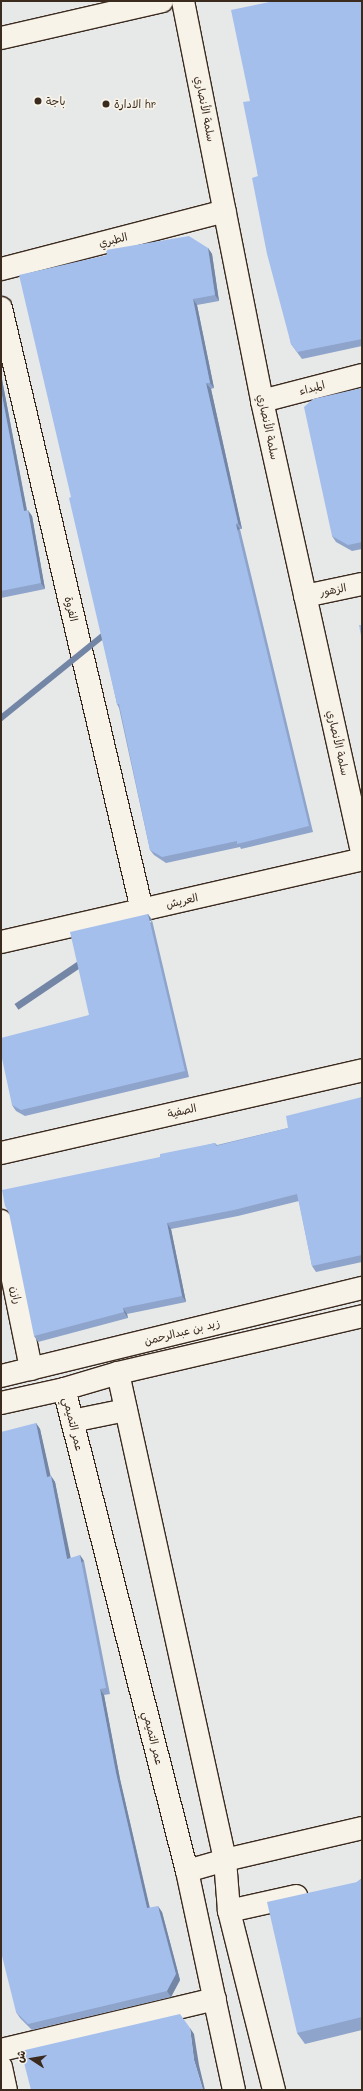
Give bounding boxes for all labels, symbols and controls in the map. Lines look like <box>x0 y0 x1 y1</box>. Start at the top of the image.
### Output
street label: سلمة الأنصاري <box>192 75 218 143</box>
place label: باجة <box>46 94 66 108</box>
marker: باجة <box>33 96 43 106</box>
place label: الادارة hr <box>114 97 156 111</box>
marker: الادارة hr <box>101 99 111 109</box>
street label: الطبري <box>97 230 129 250</box>
street label: المبداء <box>298 378 326 398</box>
street label: سلمة الأنصاري <box>255 393 281 461</box>
street label: الزهور <box>318 581 348 599</box>
street label: الفروة <box>62 595 80 623</box>
street label: سلمة الأنصاري <box>324 709 352 777</box>
street label: العريش <box>165 891 199 911</box>
street label: الصفية <box>166 1101 198 1121</box>
street label: رازن <box>8 1285 24 1305</box>
street label: زيد بن عبدالرحمن <box>143 1316 221 1348</box>
street label: عمر التميمي <box>60 1396 86 1452</box>
street label: عمر التميمي <box>140 1710 166 1766</box>
north arrow <box>12 2039 52 2079</box>
text: ش <box>11 2049 28 2064</box>

